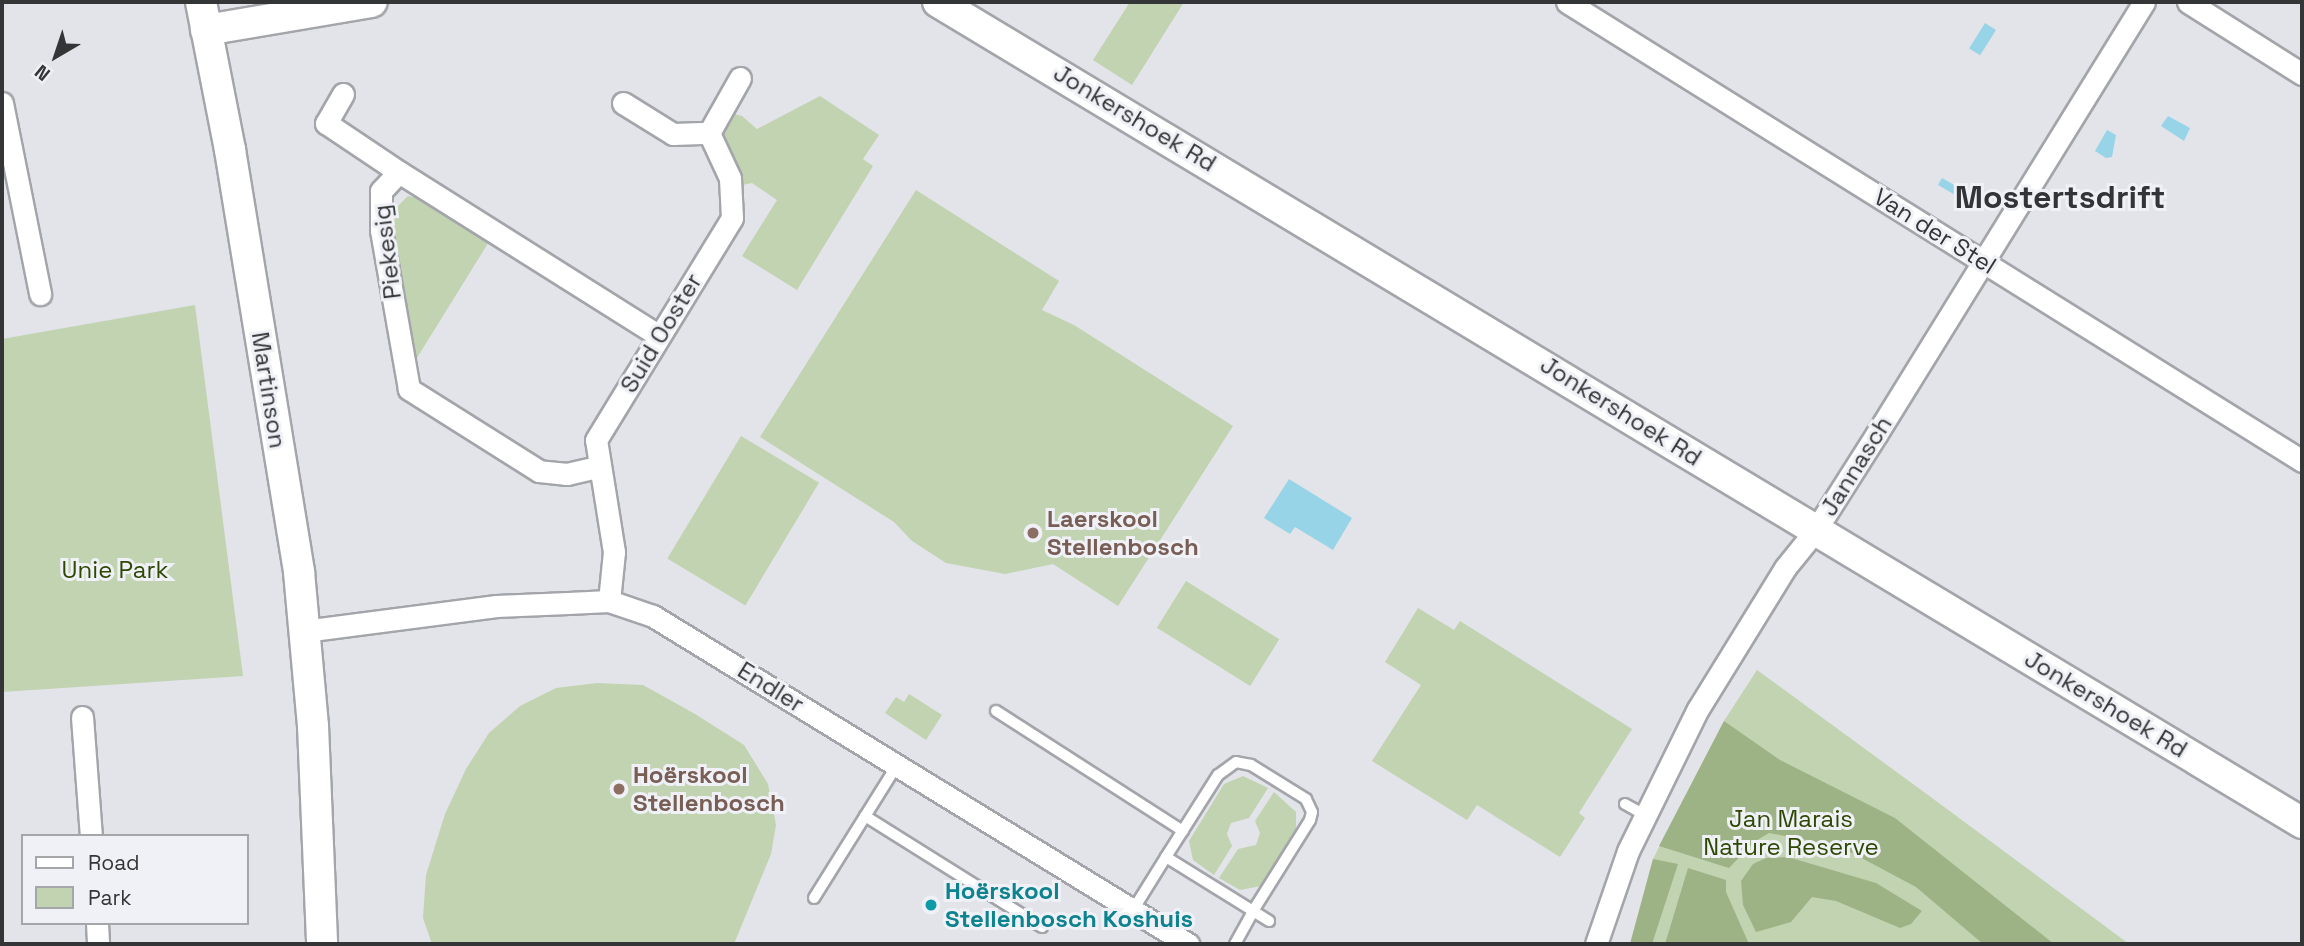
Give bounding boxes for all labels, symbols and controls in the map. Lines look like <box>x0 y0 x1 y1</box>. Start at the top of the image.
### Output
north arrow <box>21 21 91 91</box>
street label: Jonkershoek Rd <box>1048 58 1222 178</box>
text: N <box>30 59 55 86</box>
district label: Mostertsdrift <box>1955 178 2165 216</box>
street label: Van der Stel <box>1868 182 2002 280</box>
street label: Piekesig <box>367 203 407 301</box>
street label: Suid Ooster <box>614 268 708 398</box>
street label: Martinson <box>246 330 292 450</box>
street label: Jonkershoek Rd <box>1535 350 1707 472</box>
street label: Jannasch <box>1814 411 1898 521</box>
place label: Laerskool Stellenbosch <box>1047 505 1199 561</box>
marker: Laerskool Stellenbosch <box>1025 525 1041 541</box>
park label: Unie Park <box>62 556 168 584</box>
street label: Jonkershoek Rd <box>2019 644 2193 764</box>
street label: Endler <box>732 655 810 719</box>
place label: Hoërskool Stellenbosch <box>633 761 785 817</box>
marker: Hoërskool Stellenbosch <box>611 781 627 797</box>
park label: Jan Marais Nature Reserve <box>1703 805 1879 861</box>
legend <box>21 834 248 925</box>
text: Road <box>88 849 140 876</box>
place label: Hoërskool Stellenbosch Koshuis <box>945 877 1193 933</box>
text: Park <box>88 884 132 911</box>
marker: Hoërskool Stellenbosch Koshuis <box>923 897 939 913</box>

